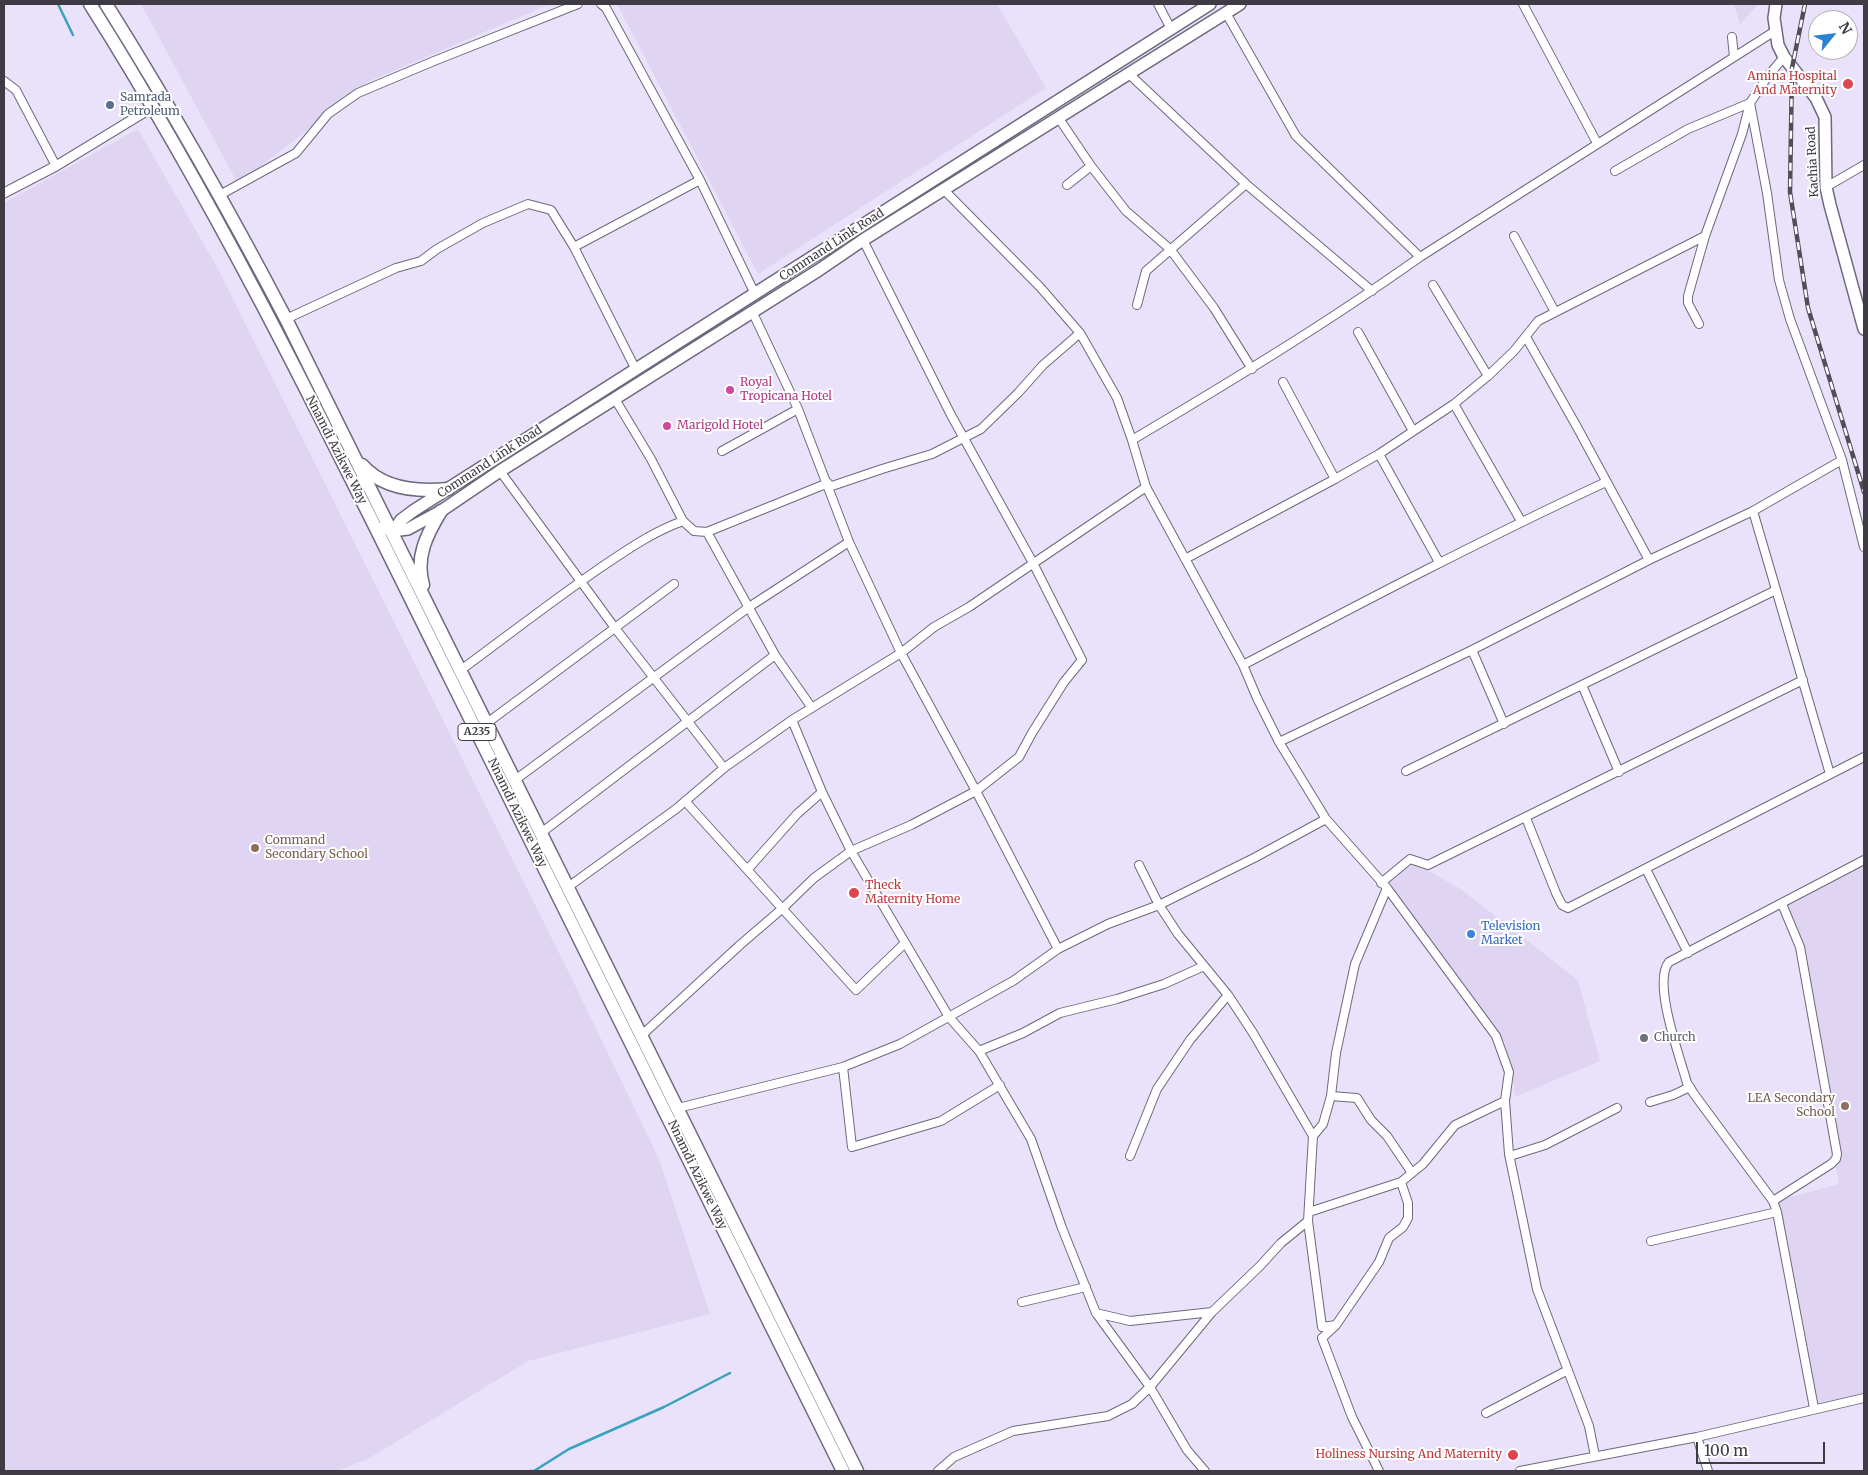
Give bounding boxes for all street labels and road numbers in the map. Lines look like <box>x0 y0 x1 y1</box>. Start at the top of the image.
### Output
street label: Kachia Road <box>1804 126 1822 198</box>
street label: Command Link Road <box>777 206 887 284</box>
street label: Nnamdi Azikwe Way <box>302 393 370 507</box>
street label: Command Link Road <box>435 423 545 501</box>
road number: A235 <box>458 724 496 740</box>
street label: Nnamdi Azikwe Way <box>484 756 550 870</box>
street label: Nnamdi Azikwe Way <box>664 1118 730 1232</box>

